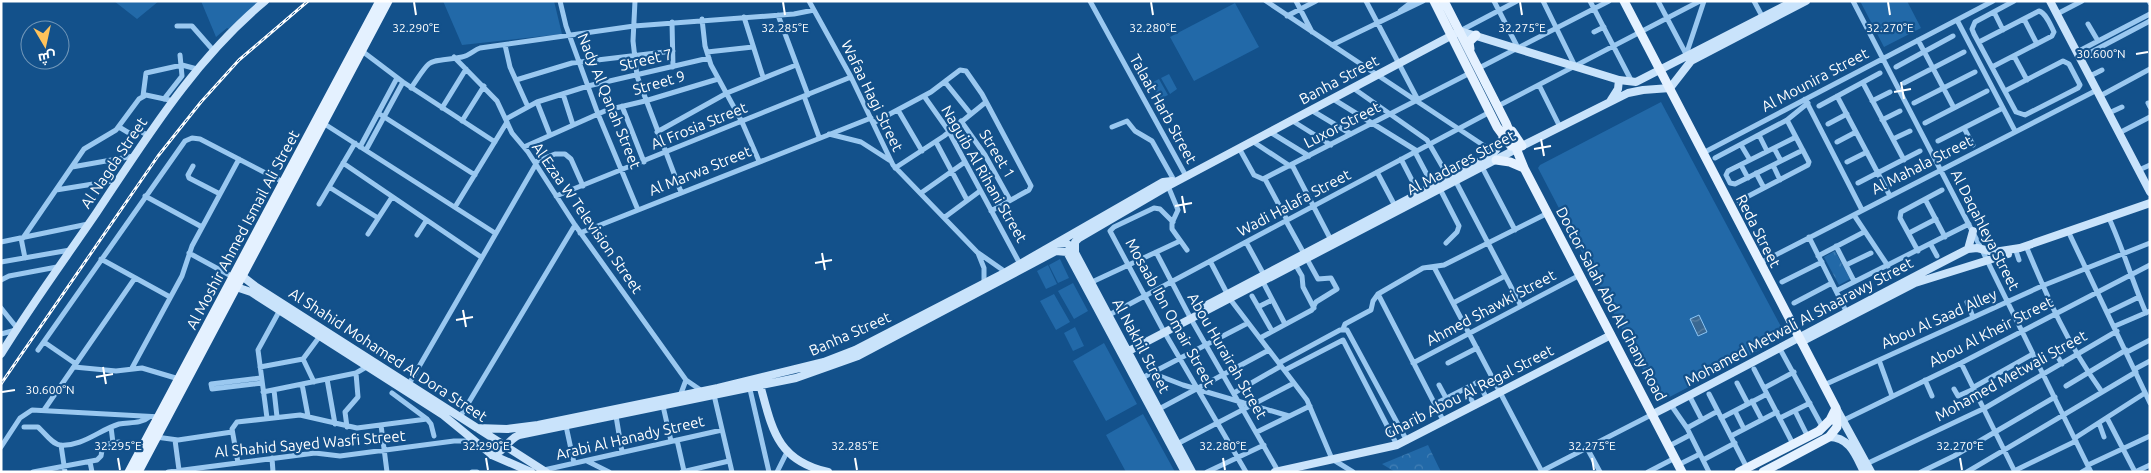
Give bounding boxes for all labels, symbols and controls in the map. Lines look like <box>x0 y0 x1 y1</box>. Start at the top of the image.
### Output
north arrow <box>20 20 70 70</box>
text: 32.290°E <box>392 21 440 34</box>
text: 32.285°E <box>761 21 809 34</box>
text: 32.280°E <box>1129 21 1177 34</box>
text: 32.275°E <box>1498 21 1546 34</box>
text: 32.270°E <box>1866 21 1914 34</box>
street label: Nady Al Qanah Street <box>575 31 644 171</box>
street label: Wafaa Hagi Street <box>838 37 907 154</box>
street label: Al Mounira Street <box>1759 44 1871 115</box>
street label: Street 7 <box>618 45 674 74</box>
text: 30.600°N <box>2076 47 2126 60</box>
text: ش <box>37 48 57 67</box>
street label: Talaat Harb Street <box>1126 51 1201 166</box>
street label: Banha Street <box>1296 51 1381 108</box>
street label: Street 9 <box>631 67 687 98</box>
street label: Al Frosia Street <box>648 98 750 153</box>
street label: Luxor Street <box>1301 98 1383 151</box>
street label: Naguib Al Rihani Street <box>938 102 1031 245</box>
street label: Al Nagda Street <box>77 114 150 211</box>
street label: Street 1 <box>976 126 1019 181</box>
street label: Al Moshir Ahmed Ismail Ali Street <box>183 127 302 332</box>
street label: Al Madares Street <box>1404 127 1518 198</box>
street label: Al Mahala Street <box>1868 132 1975 197</box>
street label: Al Ezaa W Television Street <box>529 139 646 297</box>
street label: Al Marwa Street <box>646 142 753 199</box>
street label: Wadi Halafa Street <box>1234 165 1353 240</box>
street label: Al Daqahleya Street <box>1948 167 2023 293</box>
street label: Reda Street <box>1733 192 1784 270</box>
street label: Doctor Salah Abd Al Ghany Road <box>1553 204 1670 404</box>
street label: Mosaab Ibn Omair Street <box>1122 235 1219 390</box>
street label: Mohamed Metwali Al Shaarawy Street <box>1682 254 1916 389</box>
street label: Ahmed Shawki Street <box>1423 266 1558 349</box>
street label: Al Shahid Mohamed Al Dora Street <box>286 284 490 425</box>
street label: Abou Al Saad Alley <box>1878 285 1999 352</box>
street label: Abou Hurairah Street <box>1184 290 1270 422</box>
street label: Abou Al Kheir Street <box>1926 293 2056 370</box>
street label: Al Nakhil Street <box>1109 296 1174 396</box>
street label: Banha Street <box>806 308 893 359</box>
street label: Mohamed Metwali Street <box>1932 327 2090 424</box>
street label: Gharib Abou Al Regal Street <box>1381 341 1556 442</box>
text: 30.600°N <box>25 383 75 396</box>
street label: Arabi Al Hanady Street <box>554 412 706 463</box>
street label: Al Shahid Sayed Wasfi Street <box>214 427 406 460</box>
text: 32.295°E <box>94 439 142 452</box>
text: 32.290°E <box>462 439 510 452</box>
text: 32.285°E <box>831 439 879 452</box>
text: 32.280°E <box>1199 439 1247 452</box>
text: 32.275°E <box>1568 439 1616 452</box>
text: 32.270°E <box>1936 439 1984 452</box>

